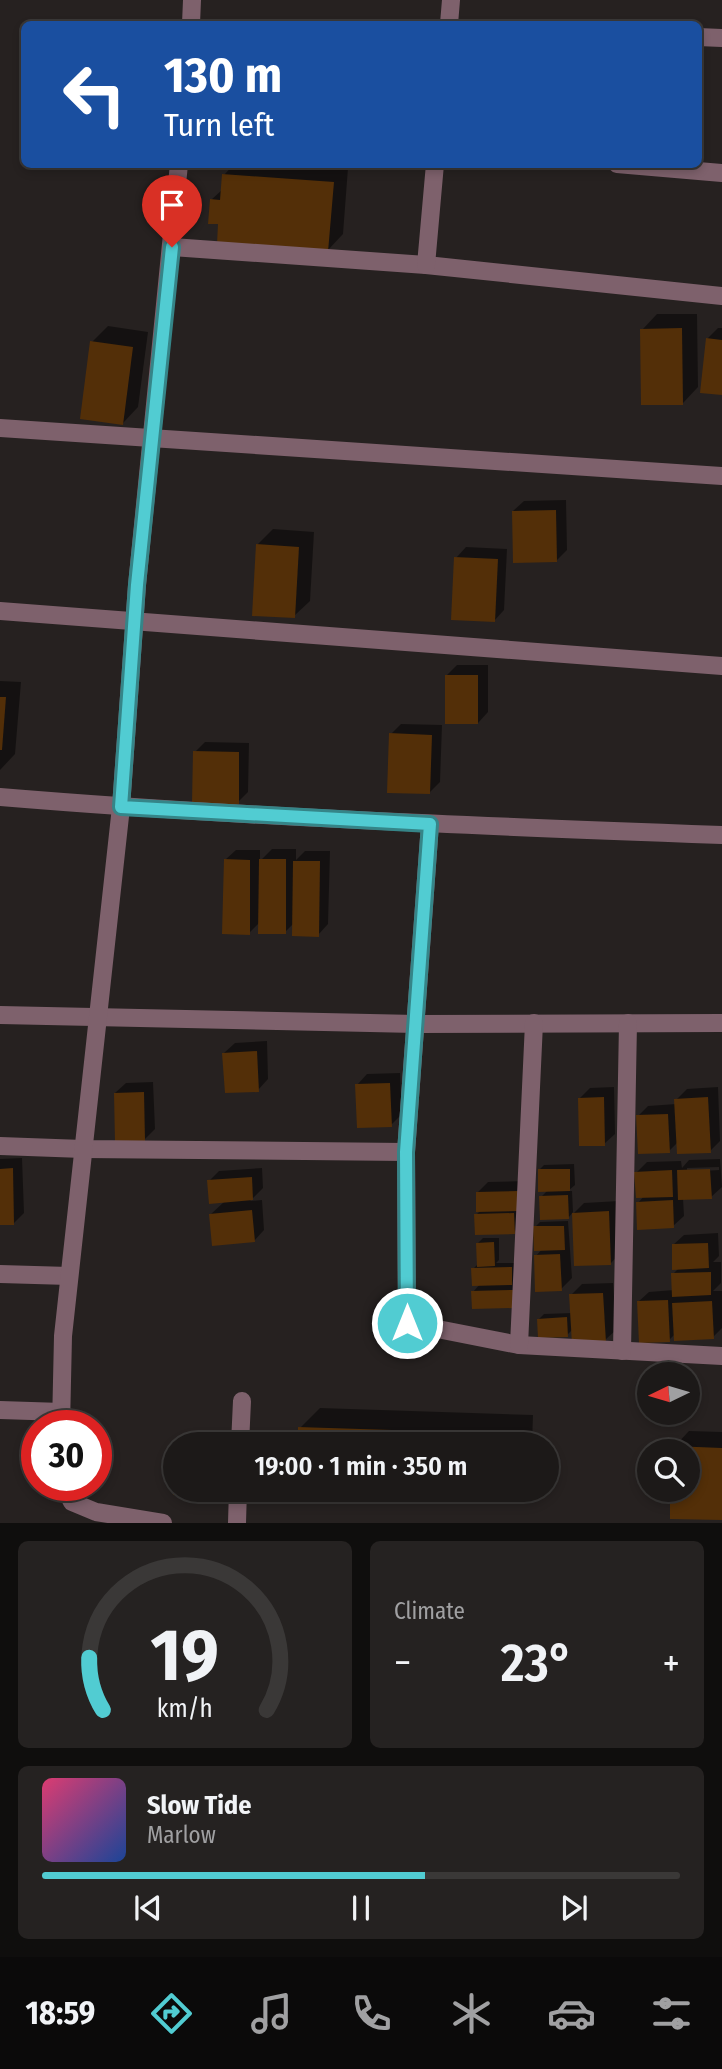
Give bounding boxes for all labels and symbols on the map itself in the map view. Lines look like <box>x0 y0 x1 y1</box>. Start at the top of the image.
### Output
pin <box>142 175 202 247</box>
position arrow <box>370 1286 444 1360</box>
north arrow <box>637 1362 700 1424</box>
speed limit sign: 30 <box>21 1410 112 1501</box>

